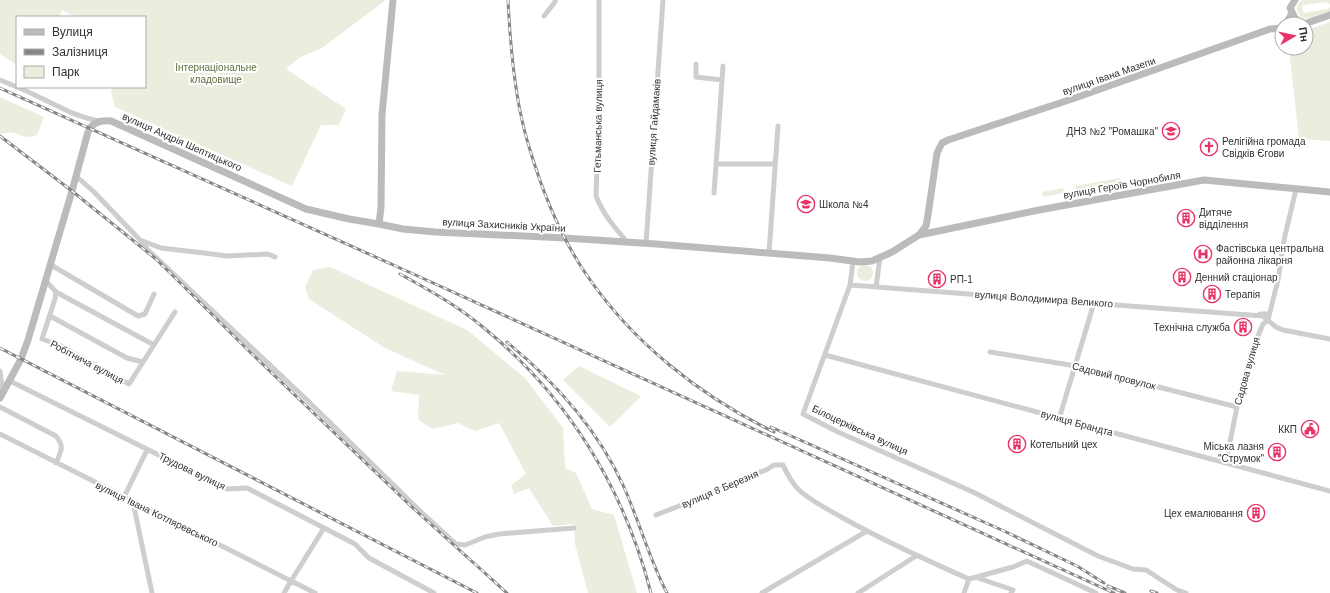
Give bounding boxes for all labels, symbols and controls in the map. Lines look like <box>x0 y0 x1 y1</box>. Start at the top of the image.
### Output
legend <box>16 16 146 88</box>
north arrow <box>1274 16 1314 56</box>
text: Вулиця <box>52 25 93 39</box>
text: Пн <box>1297 26 1311 43</box>
text: Залізниця <box>52 45 108 59</box>
street label: вулиця Івана Мазепи <box>1061 55 1157 97</box>
park label: Інтернаціональне кладовище <box>175 62 257 85</box>
text: Парк <box>52 65 80 79</box>
street label: вулиця Гайдамаків <box>645 78 663 166</box>
street label: Гетьманська вулиця <box>592 79 604 173</box>
street label: вулиця Андрія Шептицького <box>121 111 244 174</box>
school or university icon: ДНЗ №2 "Ромашка" <box>1161 121 1181 141</box>
place label: ДНЗ №2 "Ромашка" <box>1067 126 1158 137</box>
place label: Релігійна громада Свідків Єгови <box>1222 136 1306 159</box>
church icon: Релігійна громада Свідків Єгови <box>1199 137 1219 157</box>
street label: вулиця Героїв Чорнобиля <box>1062 169 1182 201</box>
school or university icon: Школа №4 <box>796 194 816 214</box>
place label: Школа №4 <box>819 199 869 210</box>
place label: Дитяче відділення <box>1199 207 1248 230</box>
building icon: Дитяче відділення <box>1176 208 1196 228</box>
street label: вулиця Захисників України <box>442 216 566 234</box>
place label: Фастівська центральна районна лікарня <box>1216 243 1324 266</box>
hospital icon: Фастівська центральна районна лікарня <box>1193 244 1213 264</box>
building icon: Денний стаціонар <box>1172 267 1192 287</box>
building icon: РП-1 <box>927 269 947 289</box>
place label: Денний стаціонар <box>1195 272 1278 283</box>
place label: РП-1 <box>950 274 973 285</box>
building icon: Терапія <box>1202 284 1222 304</box>
street label: вулиця Володимира Великого <box>974 289 1114 309</box>
place label: Терапія <box>1225 289 1260 300</box>
building icon: Технічна служба <box>1233 317 1253 337</box>
place label: Технічна служба <box>1153 322 1230 333</box>
street label: Садова вулиця <box>1232 336 1262 406</box>
street label: Робітнича вулиця <box>48 338 126 386</box>
street label: Садовий провулок <box>1071 360 1158 392</box>
street label: Білоцерківська вулиця <box>810 403 910 457</box>
street label: вулиця Брандта <box>1040 408 1115 438</box>
public building icon: ККП <box>1300 419 1320 439</box>
place label: ККП <box>1278 424 1297 435</box>
building icon: Котельний цех <box>1007 434 1027 454</box>
place label: Котельний цех <box>1030 439 1097 450</box>
place label: Міська лазня "Струмок" <box>1203 441 1264 464</box>
building icon: Міська лазня "Струмок" <box>1267 442 1287 462</box>
street label: Трудова вулиця <box>157 450 227 492</box>
street label: вулиця 8 Березня <box>680 468 760 510</box>
street label: вулиця Івана Котляревського <box>94 479 220 549</box>
building icon: Цех емалювання <box>1246 503 1266 523</box>
place label: Цех емалювання <box>1164 508 1243 519</box>

